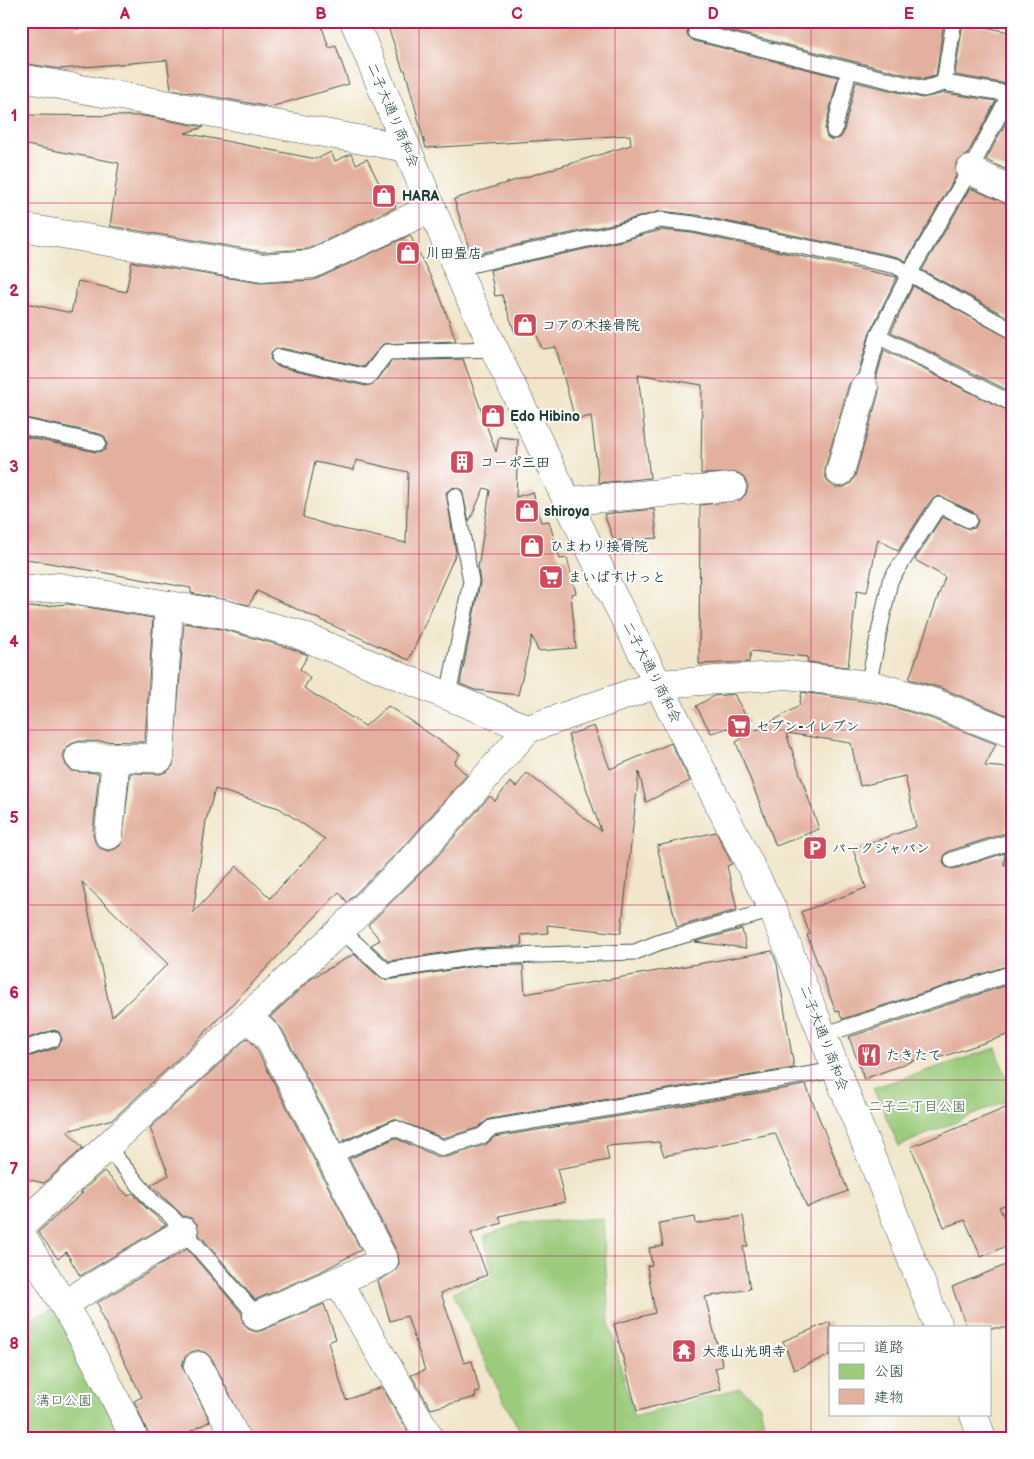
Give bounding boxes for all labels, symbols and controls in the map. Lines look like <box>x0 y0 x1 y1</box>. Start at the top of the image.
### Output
text: A <box>119 5 130 24</box>
text: B <box>315 5 327 24</box>
text: C <box>511 5 523 24</box>
text: D <box>707 5 719 24</box>
text: E <box>904 5 914 24</box>
street label: 二子大通り商和会 <box>363 60 423 170</box>
text: 1 <box>11 107 17 126</box>
shop icon: HARA <box>371 183 397 209</box>
place label: HARA <box>402 188 440 205</box>
shop icon: 川田畳店 <box>395 240 421 266</box>
place label: 川田畳店 <box>426 245 482 262</box>
text: 2 <box>9 282 19 301</box>
shop icon: コアの木接骨院 <box>512 312 538 338</box>
place label: コアの木接骨院 <box>542 317 640 334</box>
shop icon: Edo Hibino <box>480 403 506 429</box>
place label: Edo Hibino <box>510 408 580 425</box>
building icon: コーポ三田 <box>449 449 475 475</box>
place label: コーポ三田 <box>480 454 550 471</box>
text: 3 <box>9 458 19 477</box>
shop icon: shiroya <box>514 498 540 524</box>
place label: shiroya <box>544 503 589 520</box>
shop icon: ひまわり接骨院 <box>519 533 545 559</box>
place label: ひまわり接骨院 <box>550 538 648 555</box>
supermarket icon: まいばすけっと <box>538 564 564 590</box>
place label: まいばすけっと <box>568 569 666 586</box>
street label: 二子大通り商和会 <box>619 618 685 726</box>
text: 4 <box>9 633 19 652</box>
supermarket icon: セブン-イレブン <box>726 713 752 739</box>
place label: セブン-イレブン <box>756 718 860 735</box>
text: 5 <box>9 809 19 828</box>
parking icon: パークジャパン <box>802 835 828 861</box>
place label: パークジャパン <box>832 840 930 857</box>
street label: 二子大通り商和会 <box>796 983 852 1093</box>
text: 6 <box>9 984 19 1003</box>
restaurant icon: たきたて <box>856 1042 882 1068</box>
place label: たきたて <box>886 1047 942 1064</box>
park label: 二子二丁目公園 <box>868 1098 966 1115</box>
text: 7 <box>10 1160 19 1179</box>
legend <box>829 1326 992 1416</box>
text: 8 <box>9 1335 19 1354</box>
temple icon: 大悲山光明寺 <box>671 1338 697 1364</box>
text: 道路 <box>874 1338 904 1357</box>
place label: 大悲山光明寺 <box>702 1343 786 1360</box>
text: 公園 <box>874 1362 904 1381</box>
text: 建物 <box>874 1388 904 1407</box>
park label: 溝口公園 <box>36 1392 92 1409</box>

